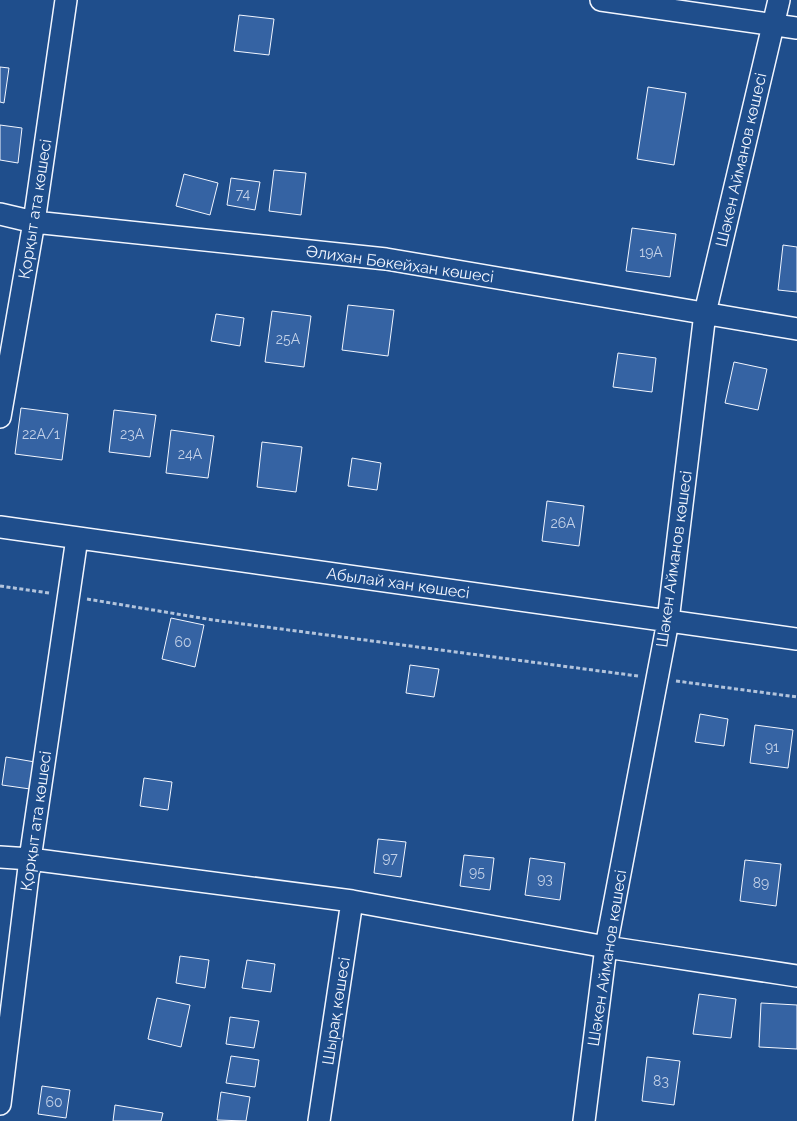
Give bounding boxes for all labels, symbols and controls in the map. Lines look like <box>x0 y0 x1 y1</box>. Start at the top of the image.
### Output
street label: Шәкен Айманов көшесі <box>712 71 770 249</box>
street label: Қорқыт ата көшесі <box>15 138 55 280</box>
house number: 74 <box>236 186 251 202</box>
street label: Әлихан Бөкейхан көшесі <box>305 241 495 287</box>
house number: 19А <box>639 244 663 260</box>
house number: 25А <box>276 331 301 347</box>
house number: 22А/1 <box>22 426 60 442</box>
house number: 23А <box>120 426 145 442</box>
house number: 24А <box>178 446 203 462</box>
street label: Шәкен Айманов көшесі <box>652 469 696 649</box>
house number: 26А <box>551 515 576 531</box>
street label: Абылай хан көшесі <box>325 564 471 602</box>
house number: 60 <box>174 634 192 650</box>
house number: 91 <box>765 739 779 755</box>
street label: Қорқыт ата көшесі <box>17 750 55 892</box>
house number: 97 <box>382 850 398 866</box>
house number: 95 <box>469 864 485 880</box>
street label: Шәкен Айманов көшесі <box>584 868 630 1048</box>
house number: 93 <box>537 871 553 887</box>
house number: 89 <box>753 875 769 891</box>
street label: Шырақ көшесі <box>318 956 354 1066</box>
house number: 83 <box>653 1073 669 1089</box>
house number: 60 <box>45 1094 63 1110</box>

